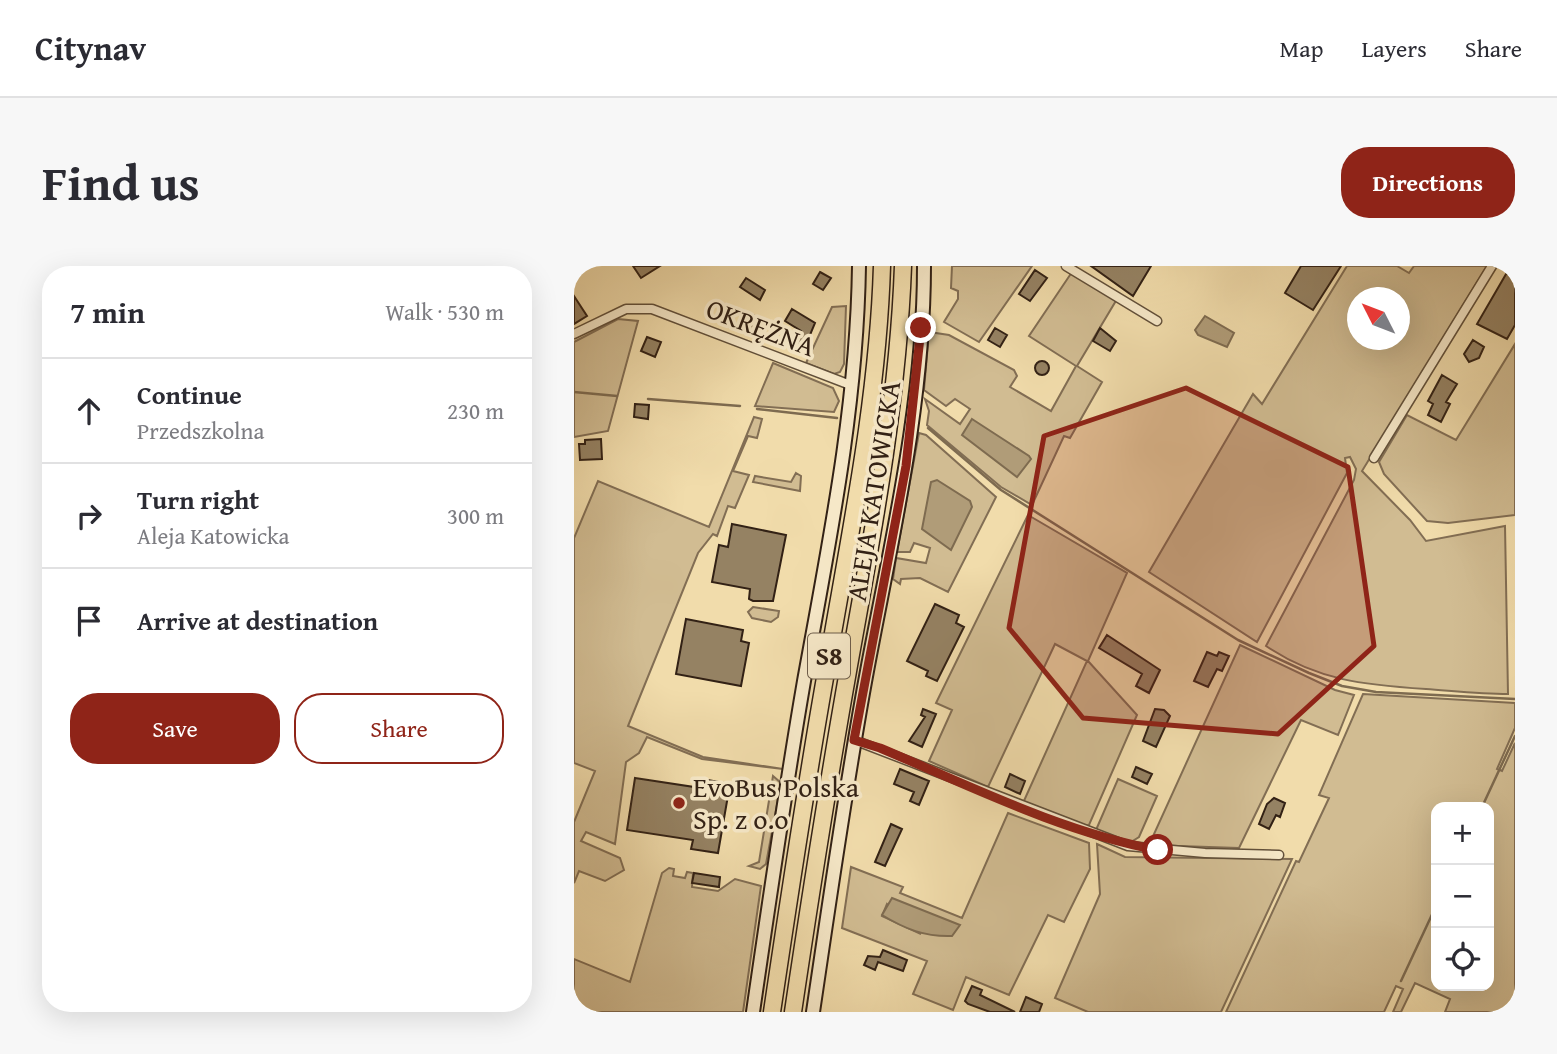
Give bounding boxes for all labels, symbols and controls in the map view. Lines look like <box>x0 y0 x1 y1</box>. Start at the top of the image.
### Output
text: Citynav <box>35 24 146 72</box>
text: Map <box>1280 31 1323 66</box>
text: Layers <box>1361 31 1427 66</box>
text: Share <box>1465 31 1522 66</box>
text: Find us <box>42 146 200 218</box>
button: Directions <box>1341 147 1515 218</box>
street label: OKRĘŻNA <box>701 287 822 366</box>
north arrow <box>1347 287 1410 350</box>
text: 7 min <box>70 290 145 334</box>
text: Walk · 530 m <box>385 295 504 328</box>
route end <box>905 312 936 343</box>
text: Continue <box>137 375 242 414</box>
street label: ALEJA KATOWICKA <box>835 378 910 604</box>
icon: ahead <box>70 392 108 430</box>
text: 230 m <box>447 394 504 427</box>
text: Przedszkolna <box>137 414 264 447</box>
text: Turn right <box>137 480 259 519</box>
icon: right <box>70 497 108 535</box>
text: 300 m <box>447 499 504 532</box>
text: Aleja Katowicka <box>137 519 290 552</box>
text: Arrive at destination <box>137 601 378 640</box>
icon: arrive <box>70 602 108 640</box>
road number: S8 <box>808 634 850 678</box>
button: Save <box>70 693 280 764</box>
button: Share <box>294 693 504 764</box>
place label: EvoBus Polska Sp. z o.o <box>693 766 860 839</box>
marker: EvoBus Polska Sp. z o.o <box>671 795 687 811</box>
map controls <box>1431 802 1494 991</box>
button: + <box>1431 802 1494 865</box>
route start <box>1142 834 1173 865</box>
button: − <box>1431 865 1494 928</box>
button: locate <box>1431 928 1494 991</box>

